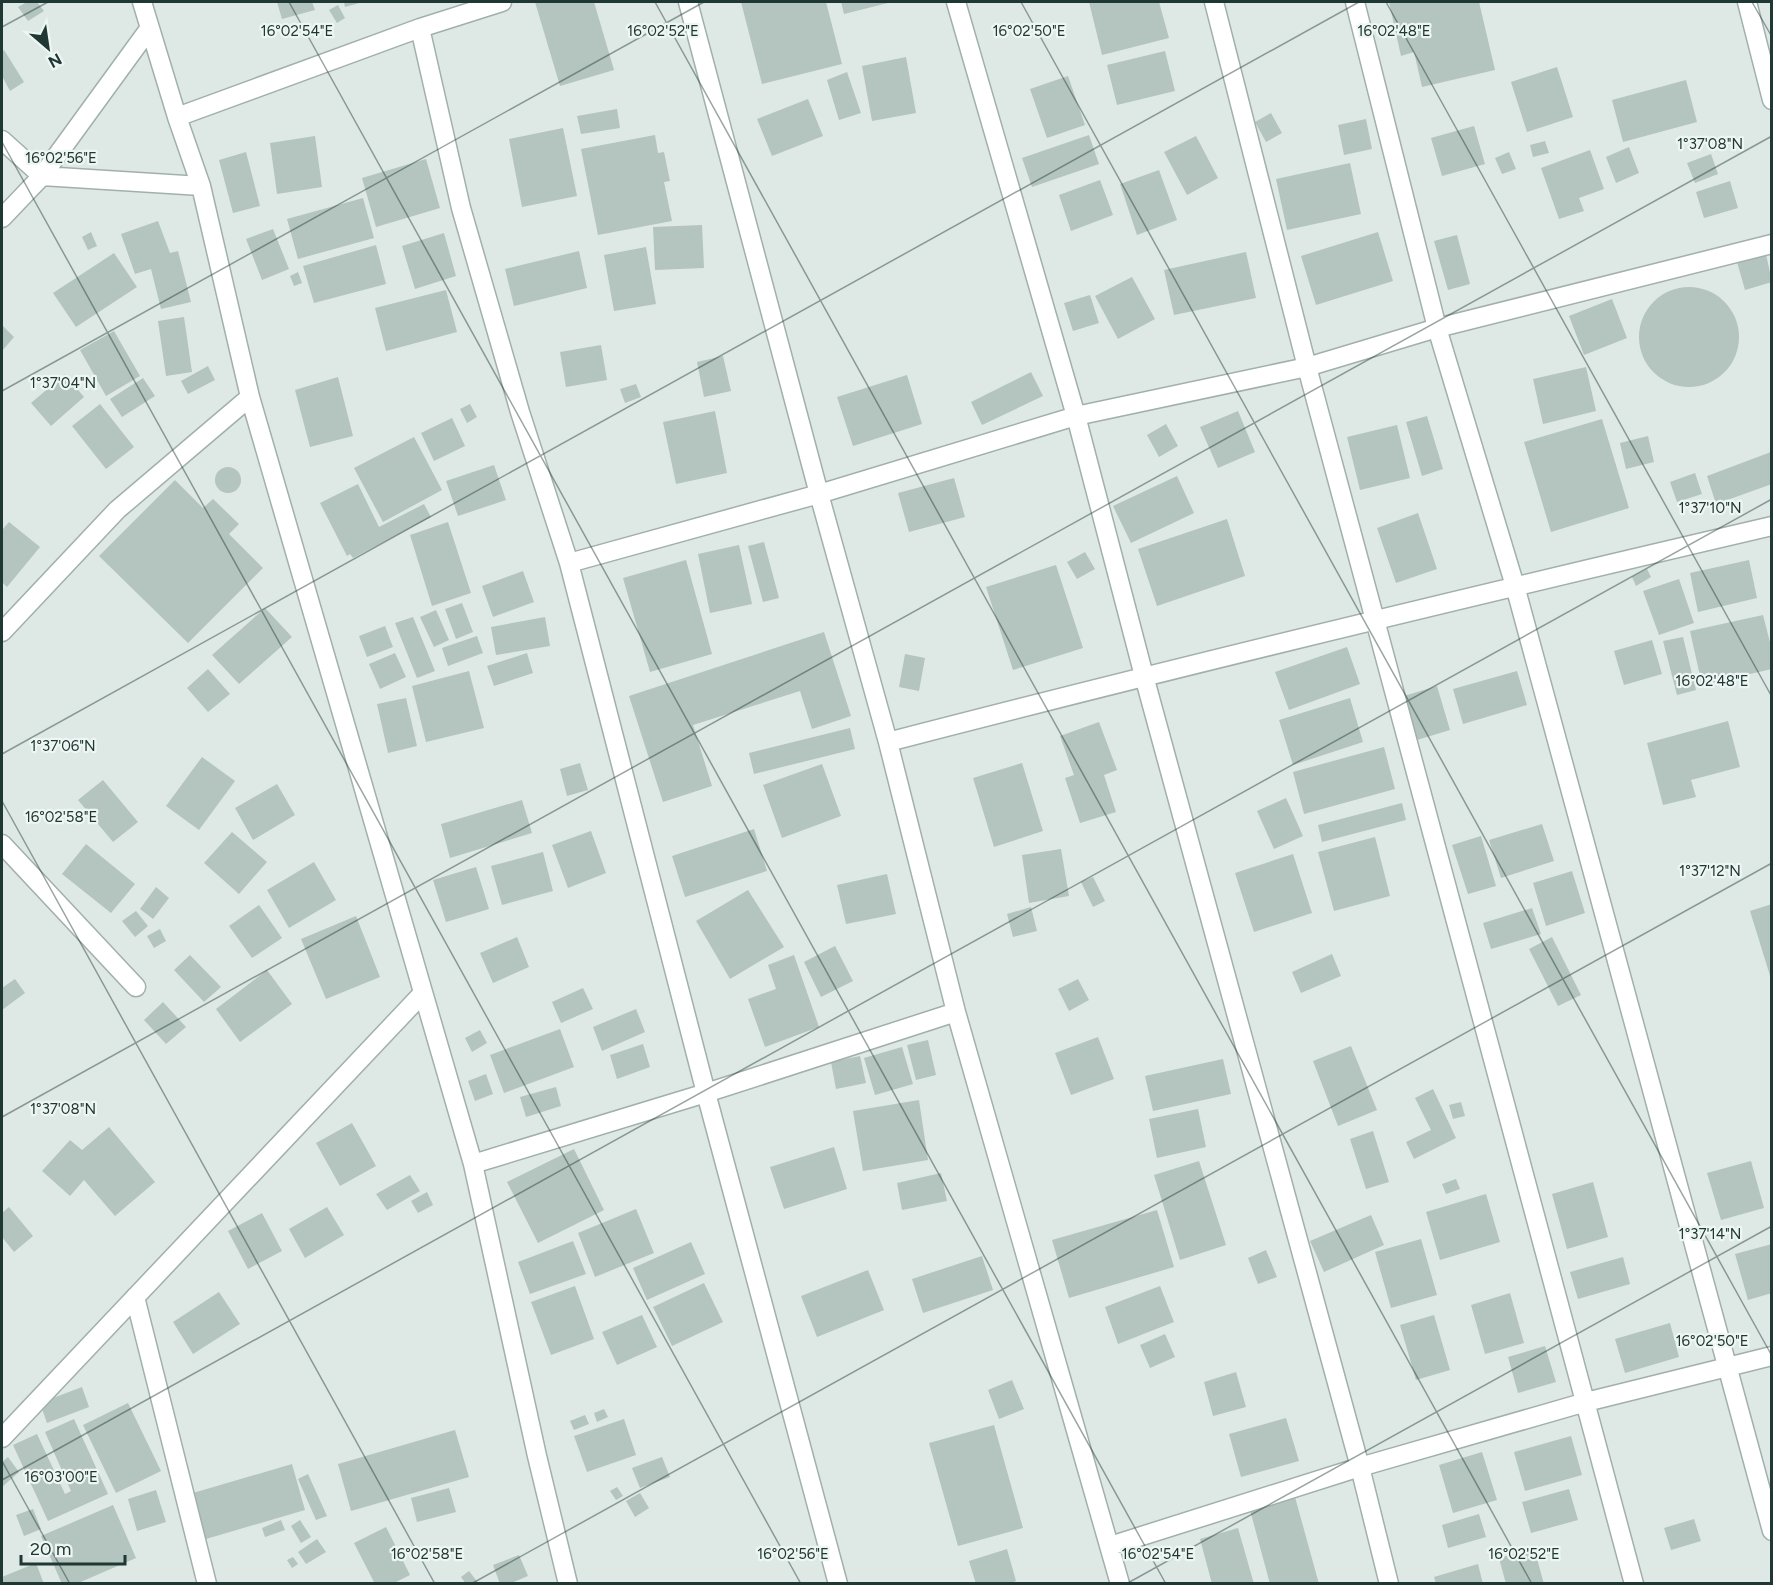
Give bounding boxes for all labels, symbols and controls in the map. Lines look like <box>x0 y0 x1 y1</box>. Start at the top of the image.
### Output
north arrow <box>18 18 78 78</box>
text: 16°02'54"E <box>261 22 333 40</box>
text: 16°02'52"E <box>627 22 699 40</box>
text: 16°02'50"E <box>992 22 1066 40</box>
text: 16°02'48"E <box>1357 22 1431 40</box>
text: N <box>45 49 65 72</box>
text: 1°37'08"N <box>1677 135 1743 153</box>
text: 16°02'56"E <box>25 149 97 167</box>
text: 1°37'04"N <box>30 374 96 392</box>
text: 1°37'10"N <box>1678 499 1742 517</box>
text: 16°02'48"E <box>1675 672 1749 690</box>
text: 1°37'06"N <box>30 737 96 755</box>
text: 16°02'58"E <box>25 808 97 826</box>
text: 1°37'12"N <box>1679 862 1741 880</box>
text: 1°37'08"N <box>30 1100 96 1118</box>
text: 1°37'14"N <box>1679 1225 1741 1243</box>
text: 16°02'50"E <box>1675 1332 1749 1350</box>
text: 16°03'00"E <box>24 1468 98 1486</box>
scale bar <box>21 1528 124 1566</box>
text: 20 m <box>30 1538 71 1560</box>
text: 16°02'58"E <box>391 1545 463 1563</box>
text: 16°02'56"E <box>757 1545 829 1563</box>
text: 16°02'54"E <box>1122 1545 1194 1563</box>
text: 16°02'52"E <box>1488 1545 1560 1563</box>

